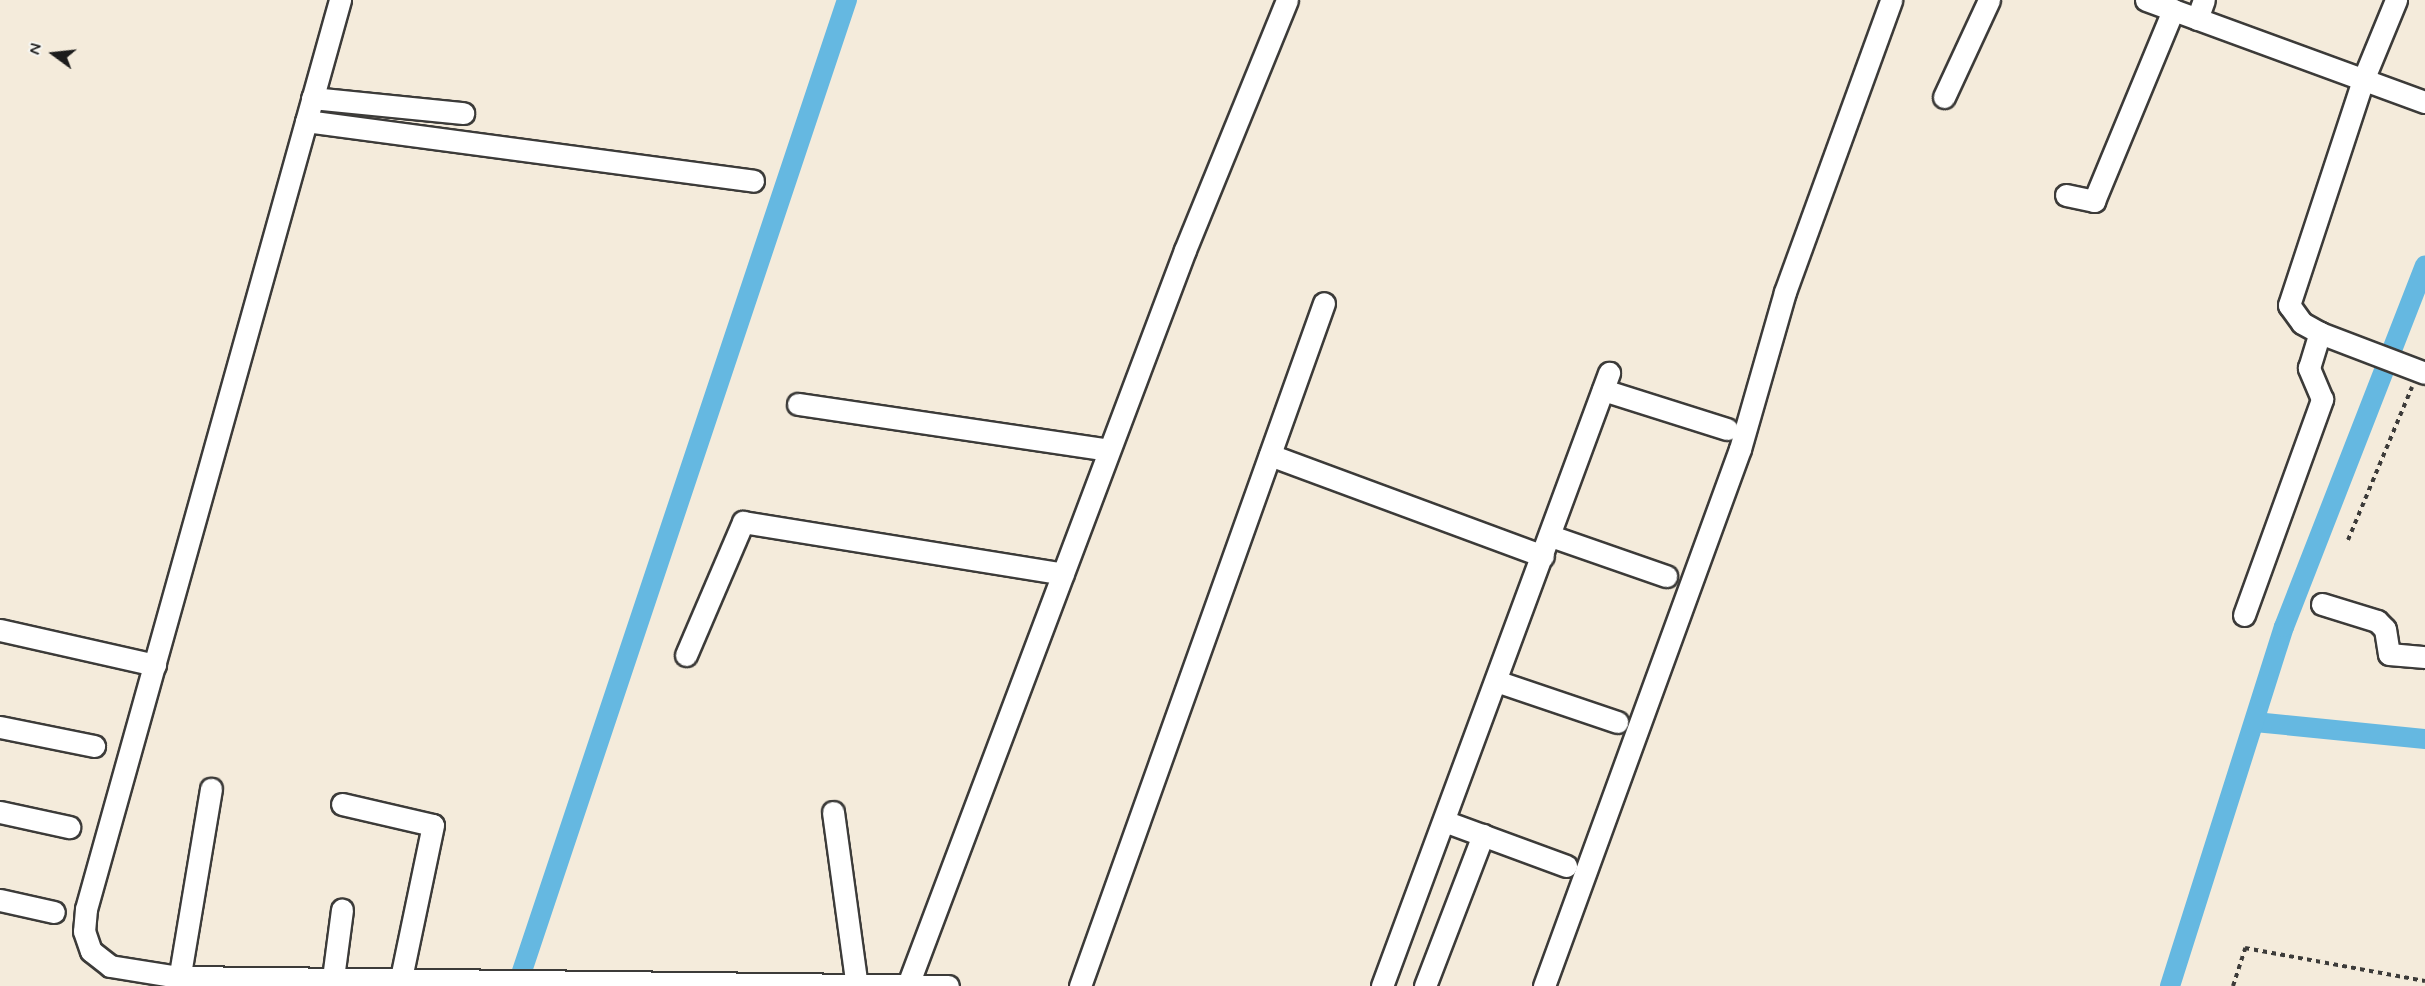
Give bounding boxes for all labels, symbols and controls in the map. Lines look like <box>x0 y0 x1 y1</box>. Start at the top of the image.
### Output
north arrow <box>24 24 84 84</box>
text: N <box>25 41 48 57</box>

